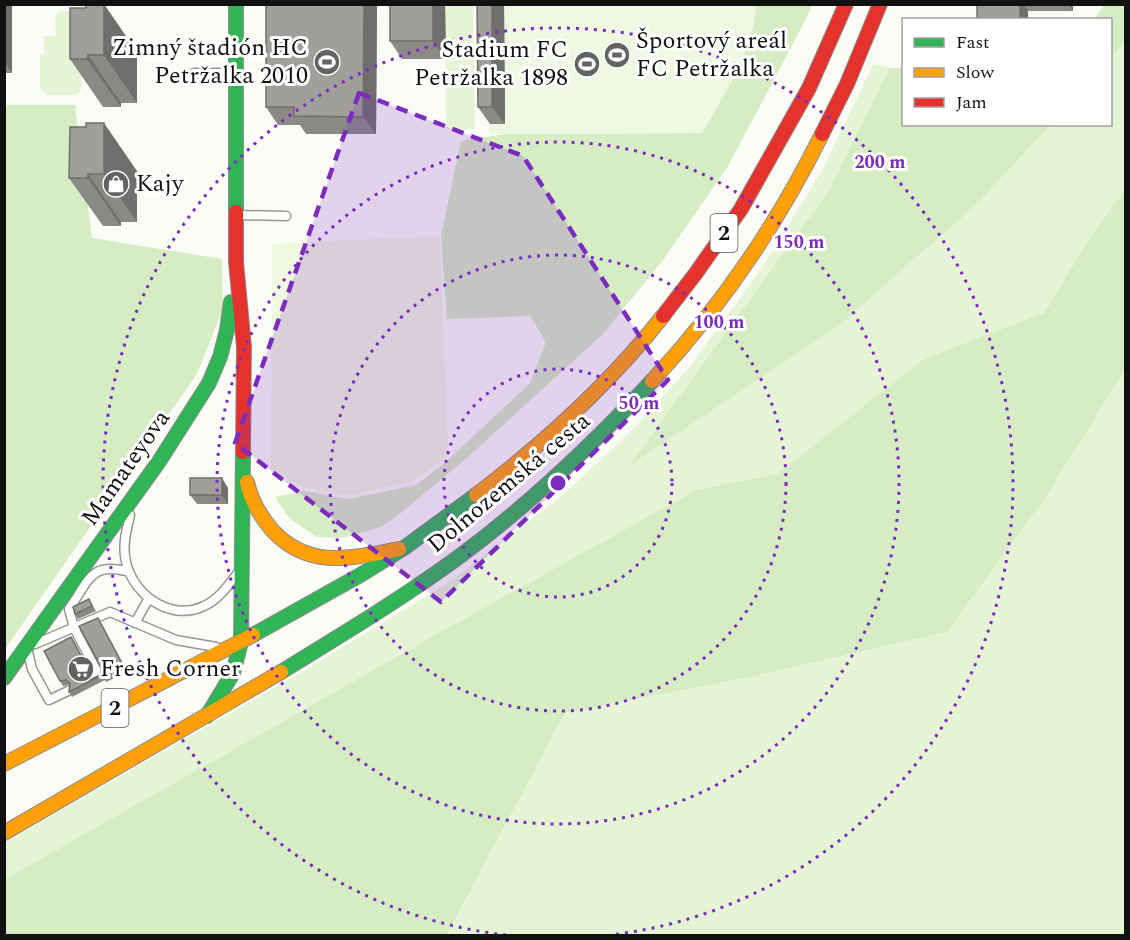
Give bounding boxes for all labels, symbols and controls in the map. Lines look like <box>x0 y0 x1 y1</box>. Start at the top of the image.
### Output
legend <box>902 18 1112 126</box>
place label: Športový areál FC Petržalka <box>636 23 787 87</box>
text: Fast <box>956 29 989 56</box>
place label: Zimný štadión HC Petržalka 2010 <box>112 30 308 94</box>
place label: Stadium FC Petržalka 1898 <box>414 32 568 96</box>
sports icon: Športový areál FC Petržalka <box>602 40 632 70</box>
sports icon: Zimný štadión HC Petržalka 2010 <box>312 47 342 77</box>
sports icon: Stadium FC Petržalka 1898 <box>572 49 602 79</box>
text: Slow <box>956 59 995 86</box>
text: Jam <box>956 89 987 116</box>
text: 200 m <box>854 149 906 176</box>
place label: Kajy <box>136 166 185 202</box>
shop icon: Kajy <box>101 169 131 199</box>
road number: 2 <box>710 214 738 252</box>
text: 150 m <box>773 229 825 256</box>
text: 100 m <box>693 309 745 336</box>
text: 50 m <box>619 390 659 417</box>
street label: Mamateyova <box>73 402 180 534</box>
street label: Dolnozemská cesta <box>419 404 599 562</box>
centre of rings <box>548 473 568 493</box>
place label: Fresh Corner <box>100 651 241 687</box>
supermarket icon: Fresh Corner <box>66 654 96 684</box>
road number: 2 <box>102 689 128 727</box>

